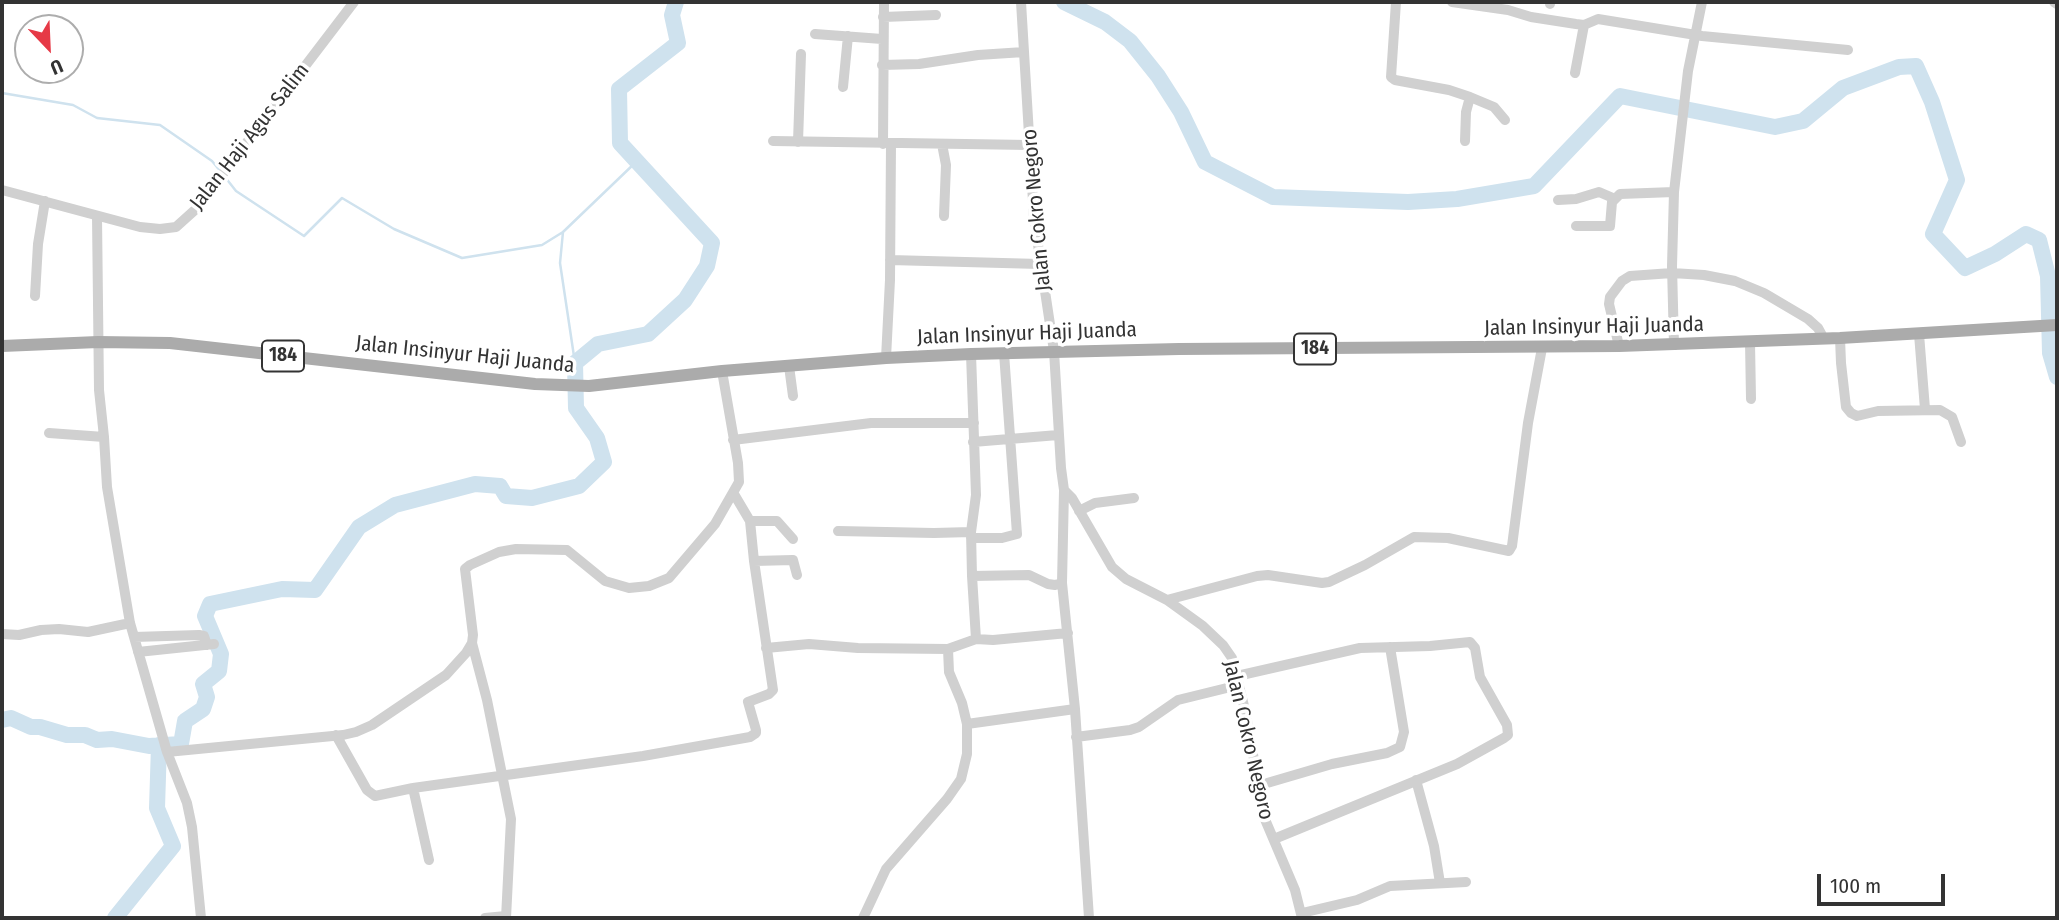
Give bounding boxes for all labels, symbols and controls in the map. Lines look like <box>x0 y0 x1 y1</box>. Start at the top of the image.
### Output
north arrow <box>14 14 84 84</box>
text: U <box>47 54 66 80</box>
street label: Jalan Haji Agus Salim <box>185 59 315 215</box>
street label: Jalan Cokro Negoro <box>1017 128 1057 292</box>
street label: Jalan Insinyur Haji Juanda <box>1484 312 1704 342</box>
street label: Jalan Insinyur Haji Juanda <box>917 318 1137 350</box>
street label: Jalan Insinyur Haji Juanda <box>354 331 576 379</box>
road number: 184 <box>1294 334 1336 364</box>
road number: 184 <box>262 340 304 372</box>
street label: Jalan Cokro Negoro <box>1217 658 1279 822</box>
scale bar <box>1821 860 1949 904</box>
text: 100 m <box>1830 873 1881 899</box>

